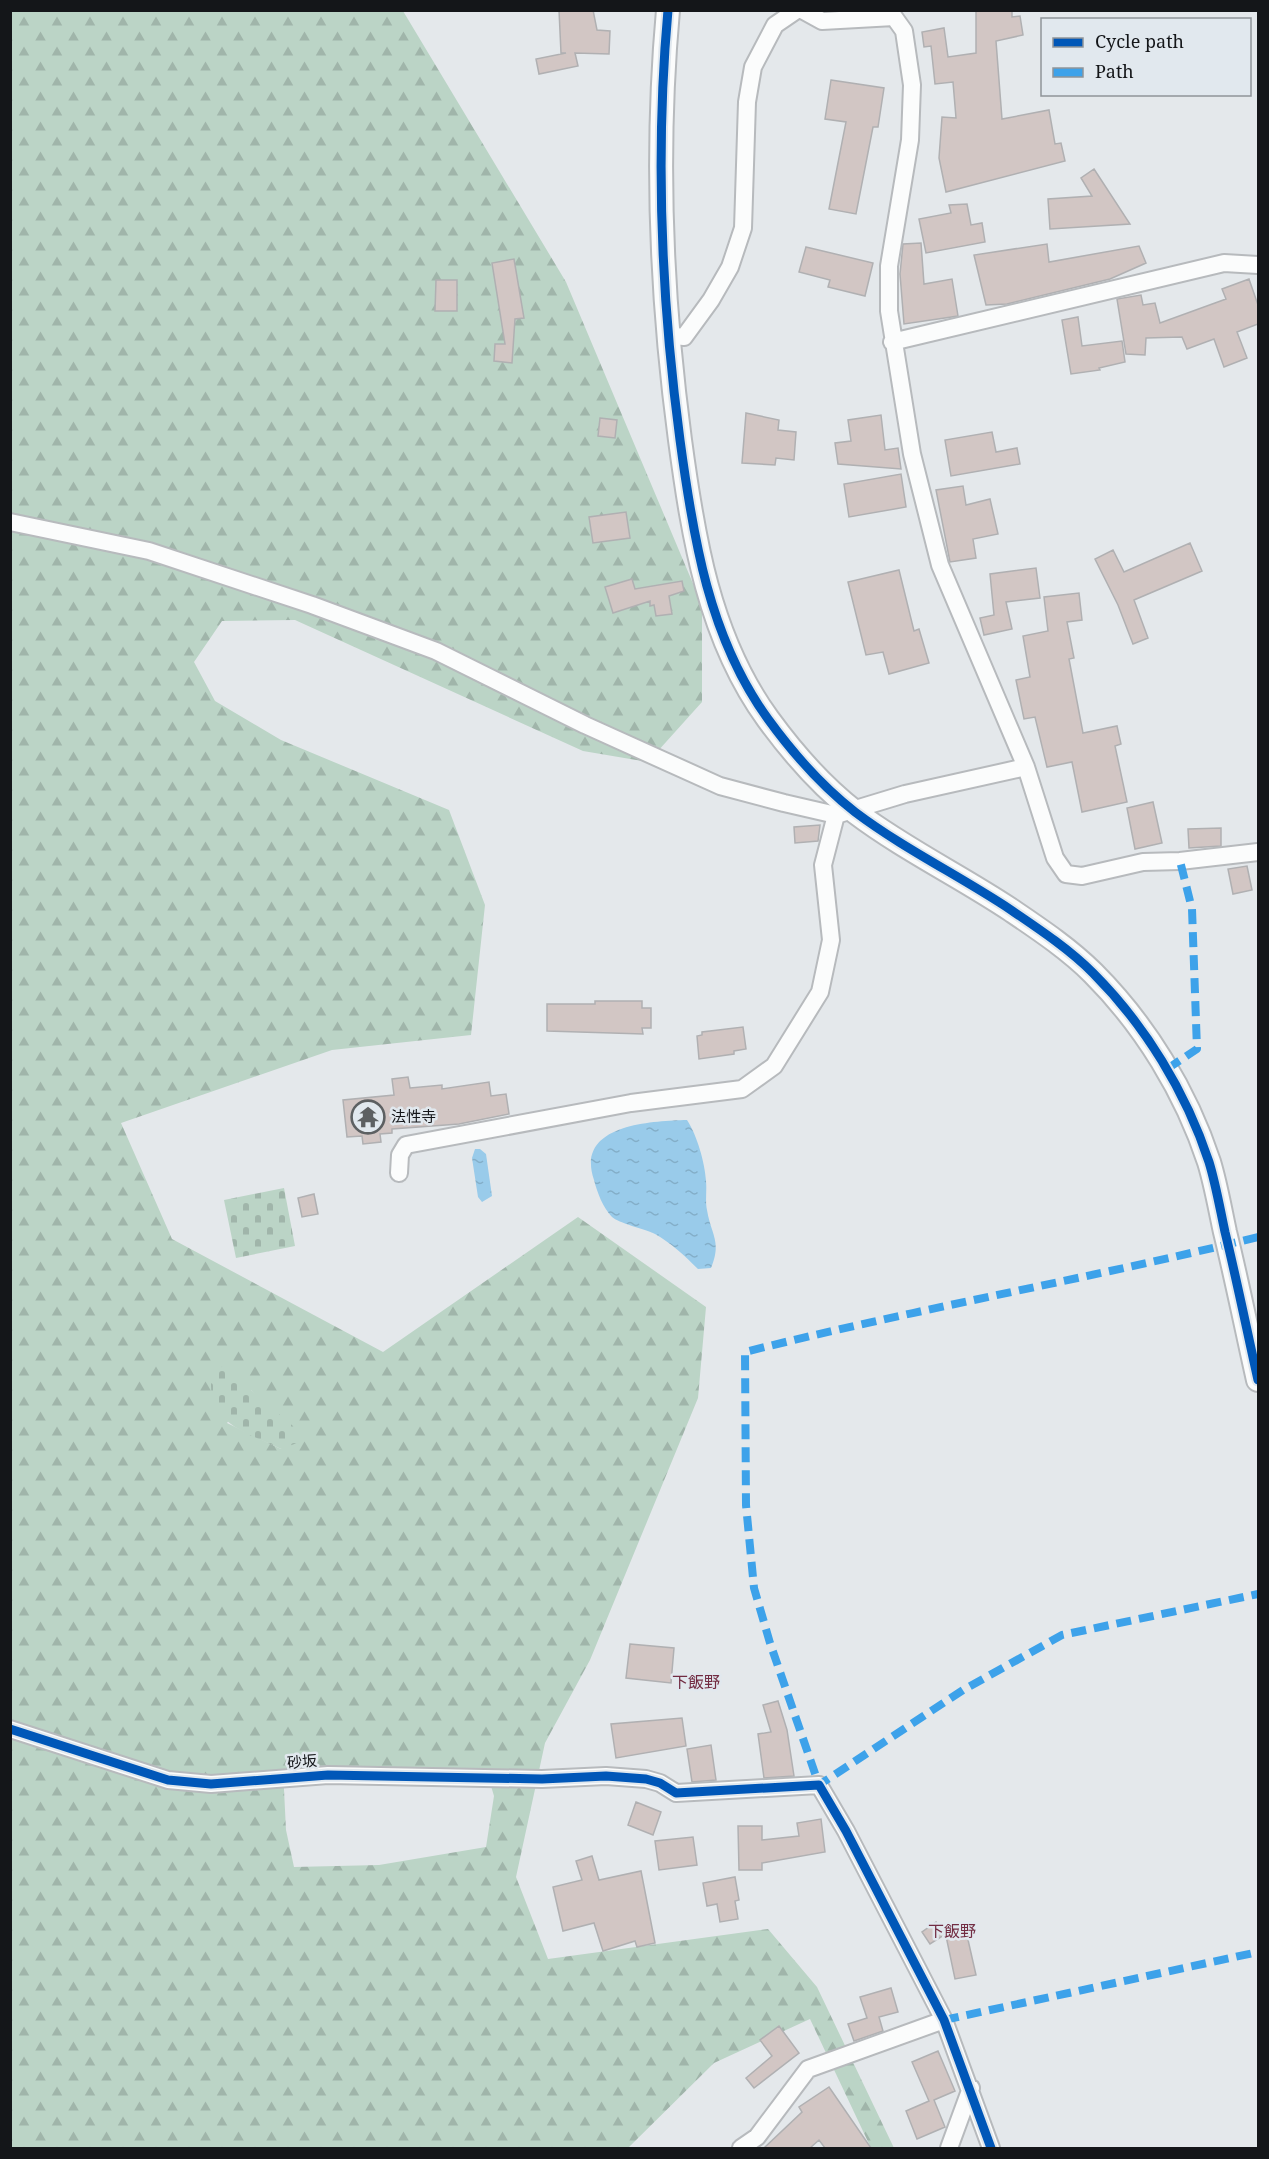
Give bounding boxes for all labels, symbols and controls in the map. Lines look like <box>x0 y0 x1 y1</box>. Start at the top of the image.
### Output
legend <box>1041 18 1251 96</box>
text: Cycle path <box>1095 29 1184 53</box>
text: Path <box>1095 59 1134 83</box>
temple icon: 法性寺 <box>350 1099 386 1135</box>
place label: 法性寺 <box>391 1106 436 1126</box>
district label: 下飯野 <box>672 1671 720 1693</box>
street label: 砂坂 <box>286 1750 318 1772</box>
district label: 下飯野 <box>928 1920 976 1942</box>

